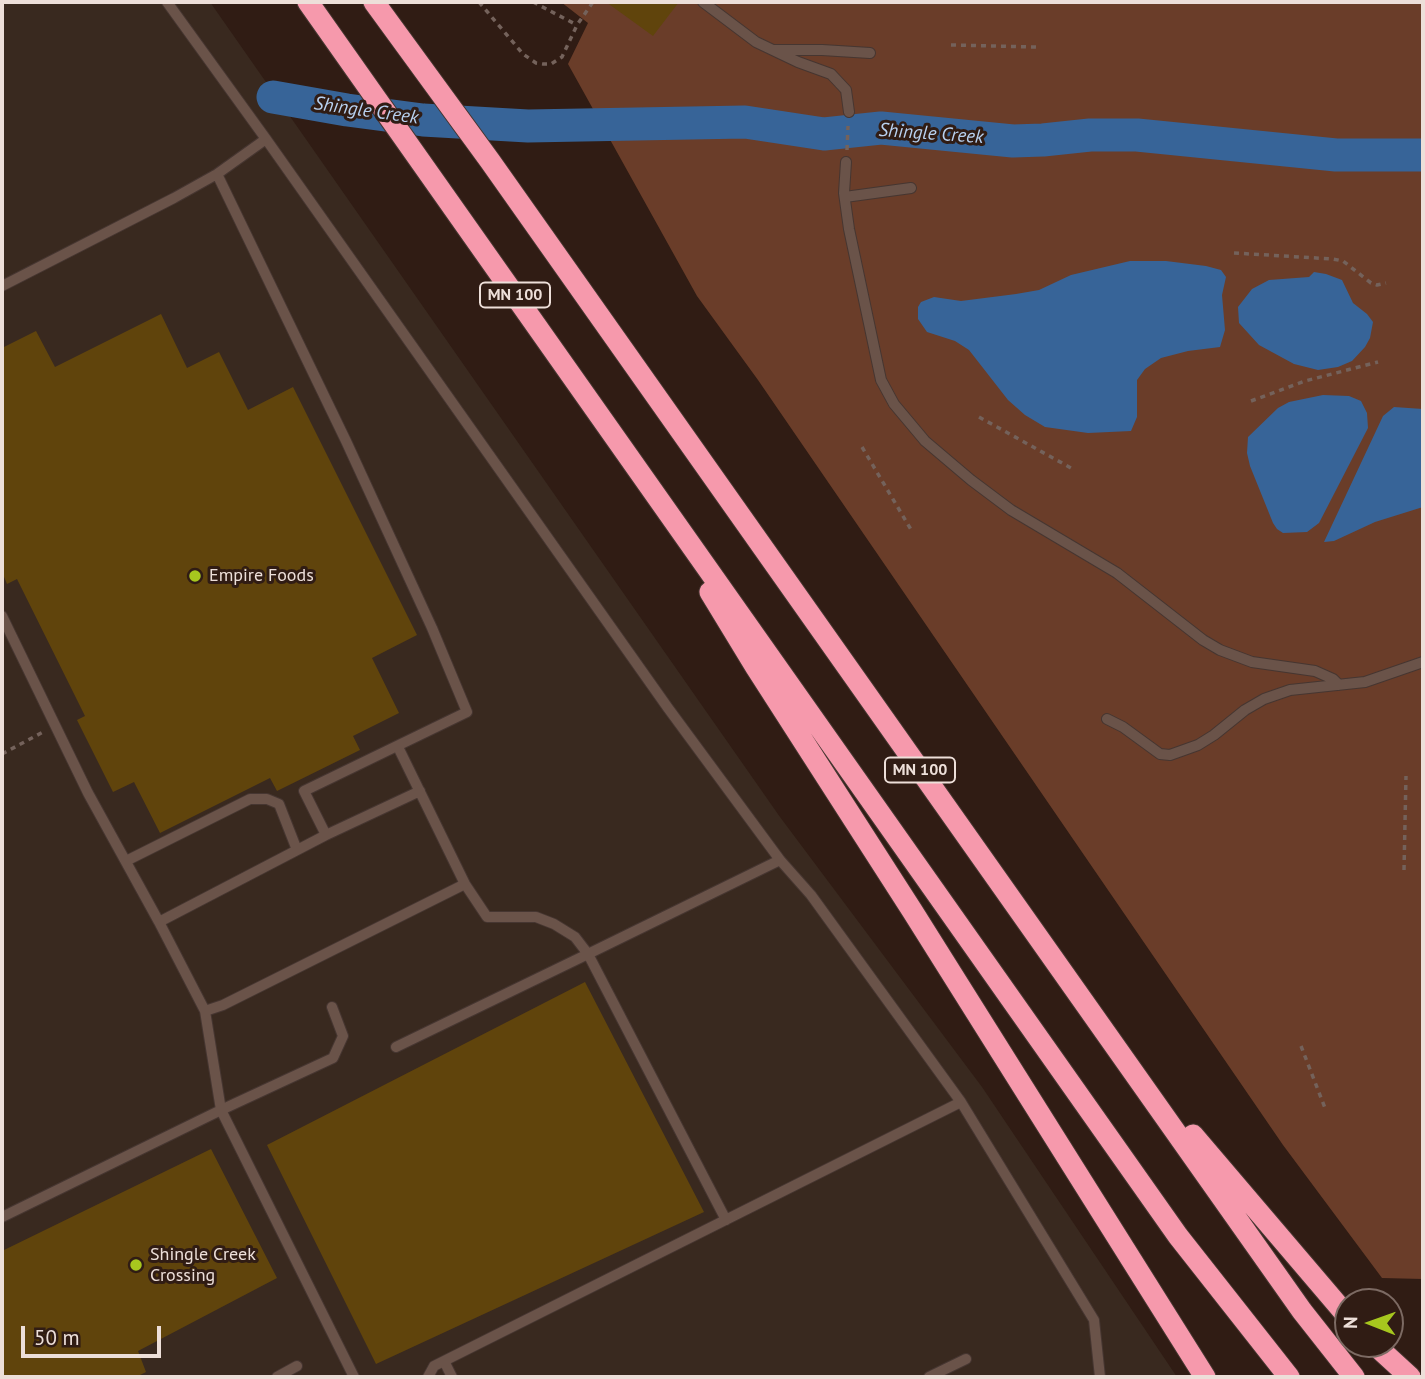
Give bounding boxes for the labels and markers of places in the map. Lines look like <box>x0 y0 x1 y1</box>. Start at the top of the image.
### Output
place label: Empire Foods <box>209 565 314 587</box>
marker: Empire Foods <box>187 568 203 584</box>
place label: Shingle Creek Crossing <box>150 1244 256 1286</box>
marker: Shingle Creek Crossing <box>128 1257 144 1273</box>

